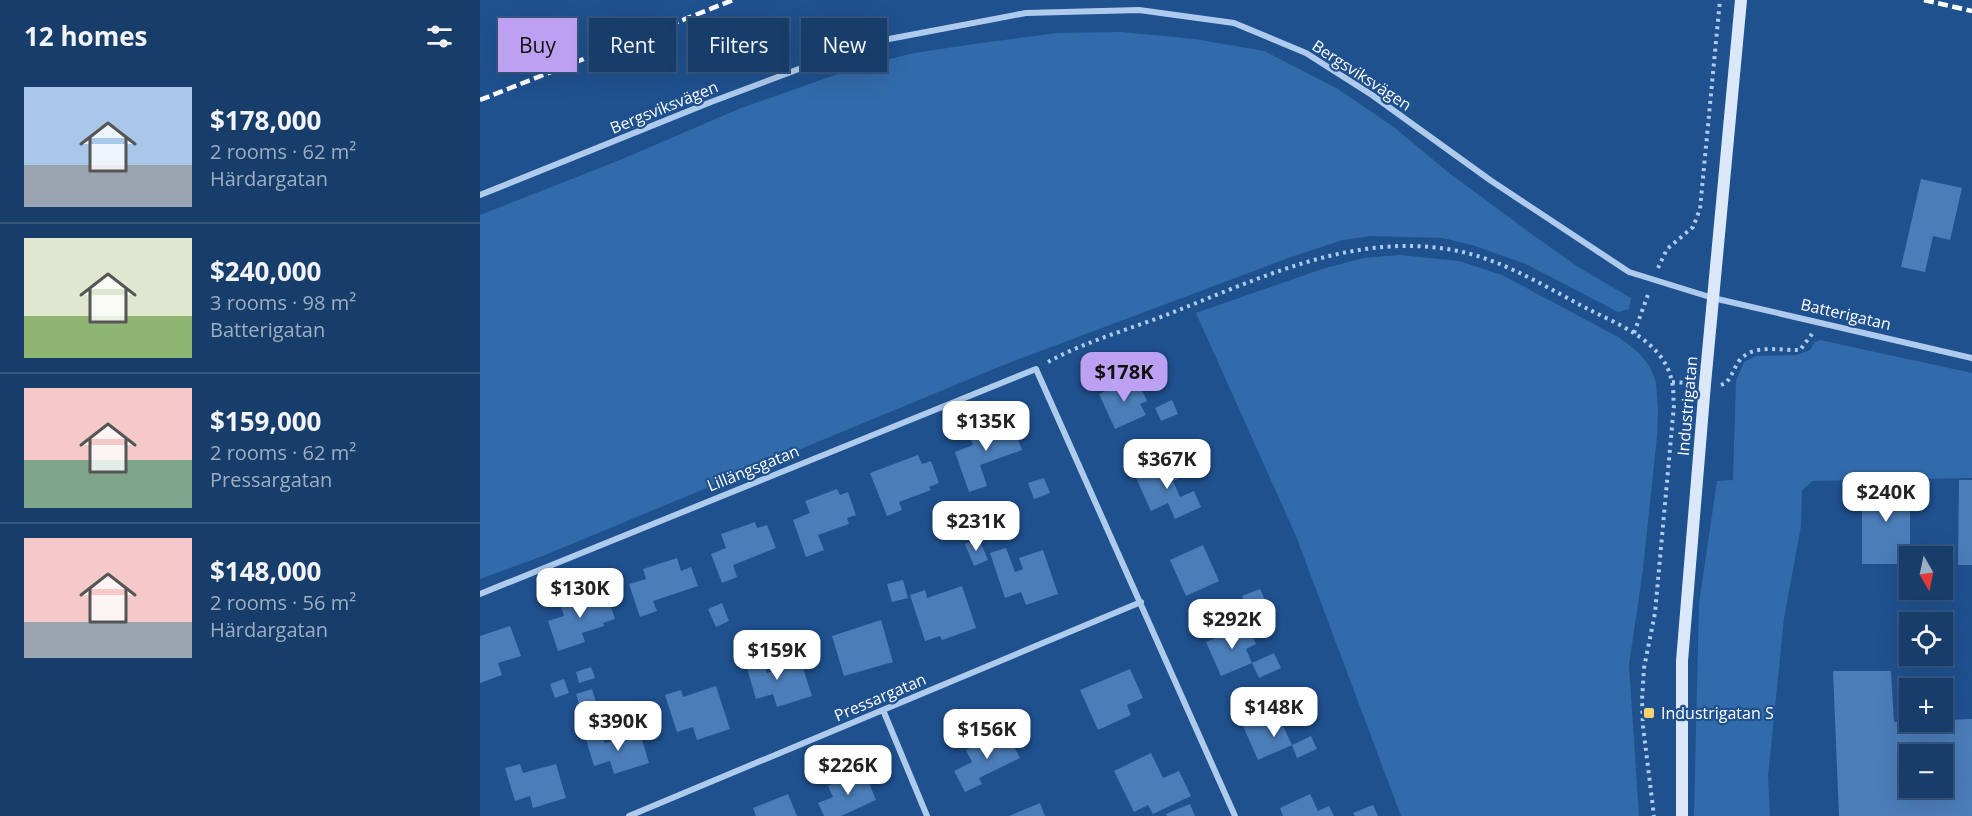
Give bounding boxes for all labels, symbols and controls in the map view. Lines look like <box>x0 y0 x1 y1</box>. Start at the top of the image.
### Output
text: 12 homes <box>24 18 148 54</box>
chip: Buy <box>498 18 577 72</box>
chip: Rent <box>589 18 676 72</box>
chip: Filters <box>688 18 789 72</box>
chip: New <box>801 18 887 72</box>
icon: filters <box>423 20 456 53</box>
street label: Bergsviksvägen <box>1308 35 1416 115</box>
street label: Bergsviksvägen <box>607 75 721 139</box>
text: $178,000 <box>210 102 321 138</box>
icon: home <box>72 111 144 183</box>
text: 2 rooms · 62 m² <box>210 138 356 165</box>
text: Härdargatan <box>210 165 328 192</box>
text: $240,000 <box>210 253 321 289</box>
icon: home <box>72 262 144 334</box>
text: 3 rooms · 98 m² <box>210 289 356 316</box>
street label: Batterigatan <box>1799 293 1893 335</box>
text: Batterigatan <box>210 316 325 343</box>
pin: $178K <box>1082 352 1166 403</box>
street label: Industrigatan <box>1672 355 1702 457</box>
text: $178K <box>1094 358 1154 385</box>
pin: $135K <box>944 401 1028 452</box>
text: $159,000 <box>210 403 321 439</box>
text: $135K <box>956 407 1016 434</box>
icon: home <box>72 412 144 484</box>
text: 2 rooms · 62 m² <box>210 439 356 466</box>
pin: $367K <box>1125 439 1209 490</box>
street label: Lillängsgatan <box>704 440 802 496</box>
text: $367K <box>1137 445 1197 472</box>
text: Pressargatan <box>210 466 332 493</box>
pin: $240K <box>1844 472 1928 523</box>
text: $240K <box>1856 478 1916 505</box>
pin: $231K <box>934 501 1018 552</box>
text: $231K <box>946 507 1006 534</box>
north arrow <box>1899 546 1953 600</box>
map controls <box>1899 546 1953 798</box>
text: $148,000 <box>210 553 321 589</box>
icon: home <box>72 562 144 634</box>
pin: $130K <box>538 568 622 619</box>
text: $130K <box>550 574 610 601</box>
text: 2 rooms · 56 m² <box>210 589 356 616</box>
pin: $292K <box>1190 599 1274 650</box>
text: $292K <box>1202 605 1262 632</box>
button: locate <box>1899 612 1953 666</box>
text: Härdargatan <box>210 616 328 643</box>
pin: $159K <box>735 630 819 681</box>
text: $159K <box>747 636 807 663</box>
street label: Pressargatan <box>831 668 929 726</box>
button: + <box>1899 678 1953 732</box>
pin: $148K <box>1232 687 1316 738</box>
text: $148K <box>1244 693 1304 720</box>
pin: $390K <box>576 701 660 752</box>
place label: Industrigatan S <box>1661 702 1774 724</box>
marker: Industrigatan S <box>1642 706 1656 720</box>
text: $390K <box>588 707 648 734</box>
pin: $156K <box>945 709 1029 760</box>
text: $156K <box>957 715 1017 742</box>
button: − <box>1899 744 1953 798</box>
pin: $226K <box>806 745 890 796</box>
text: $226K <box>818 751 878 778</box>

